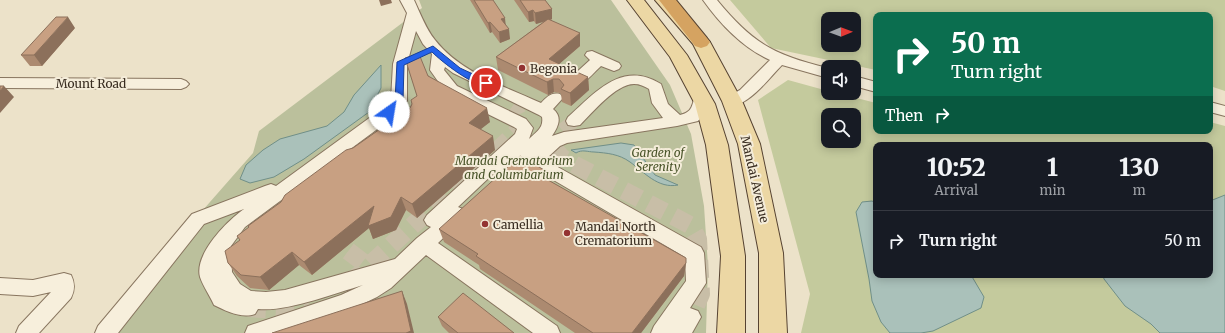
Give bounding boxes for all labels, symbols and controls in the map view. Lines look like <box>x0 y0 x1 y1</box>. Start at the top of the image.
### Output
north arrow <box>821 12 861 52</box>
map controls <box>821 12 861 148</box>
text: 50 m <box>951 25 1020 61</box>
icon: right <box>885 28 937 80</box>
button: sound <box>821 60 861 100</box>
text: Turn right <box>951 60 1042 83</box>
place label: Begonia <box>530 61 578 76</box>
marker: Begonia <box>517 63 527 73</box>
pin <box>469 66 503 100</box>
icon: arrive <box>475 72 497 94</box>
street label: Mount Road <box>56 76 126 91</box>
position arrow <box>368 91 410 133</box>
icon: right <box>931 104 953 126</box>
text: Then <box>885 106 923 125</box>
button: search <box>821 108 861 148</box>
street label: Mandai Avenue <box>738 134 772 224</box>
park label: Garden of Serenity <box>632 145 686 174</box>
text: 10:52 <box>927 152 986 183</box>
text: 1 <box>1047 152 1058 183</box>
text: 130 <box>1119 152 1159 183</box>
park label: Mandai Crematorium and Columbarium <box>454 153 573 182</box>
text: Arrival <box>935 182 978 199</box>
text: min <box>1040 182 1065 199</box>
text: m <box>1133 182 1146 199</box>
place label: Camellia <box>493 217 544 232</box>
marker: Camellia <box>480 219 490 229</box>
place label: Mandai North Crematorium <box>575 219 656 248</box>
marker: Mandai North Crematorium <box>562 228 572 238</box>
icon: right <box>885 230 907 252</box>
text: Turn right <box>919 231 997 250</box>
text: 50 m <box>1164 231 1201 250</box>

